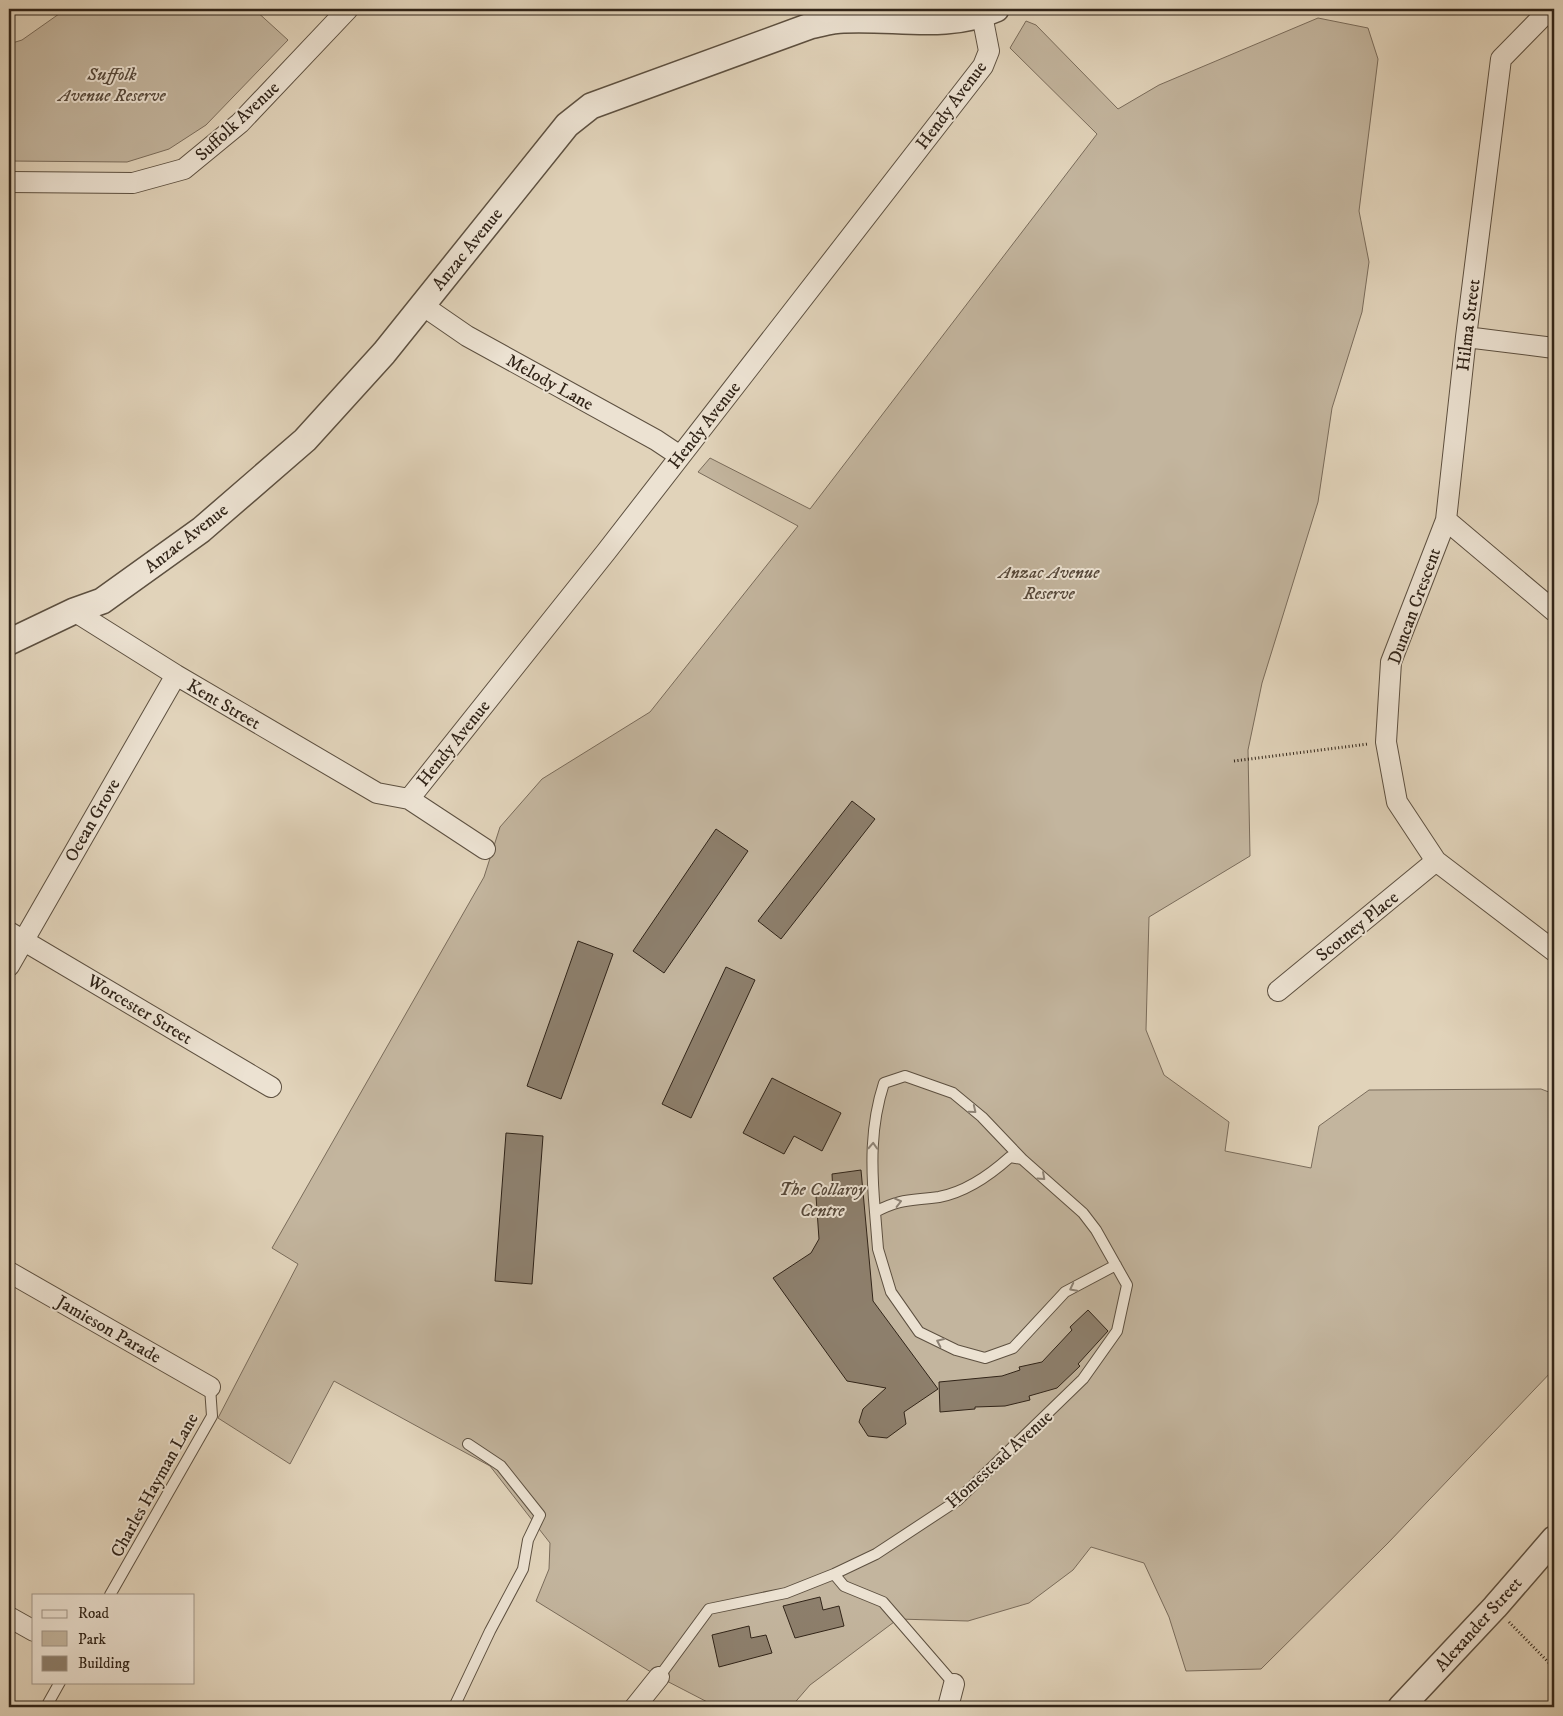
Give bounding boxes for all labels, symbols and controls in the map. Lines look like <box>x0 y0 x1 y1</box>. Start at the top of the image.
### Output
street label: Hendy Avenue <box>911 57 992 154</box>
park label: Suffolk Avenue Reserve <box>56 64 166 107</box>
street label: Suffolk Avenue <box>191 77 284 166</box>
street label: Anzac Avenue <box>428 204 508 295</box>
street label: Hilma Street <box>1452 278 1486 373</box>
street label: Melody Lane <box>502 350 597 416</box>
street label: Hendy Avenue <box>664 378 746 474</box>
street label: Anzac Avenue <box>141 499 233 578</box>
street label: Duncan Crescent <box>1384 545 1446 668</box>
park label: Anzac Avenue Reserve <box>997 562 1100 605</box>
street label: Kent Street <box>183 675 264 735</box>
street label: Hendy Avenue <box>412 696 495 791</box>
street label: Ocean Grove <box>60 775 125 866</box>
street label: Scotney Place <box>1312 887 1403 967</box>
street label: Worcester Street <box>82 969 196 1050</box>
one-way arrow <box>967 1104 976 1112</box>
one-way arrow <box>868 1141 879 1149</box>
one-way arrow <box>1036 1171 1045 1180</box>
park label: The Collaroy Centre <box>779 1179 866 1222</box>
one-way arrow <box>894 1197 903 1208</box>
one-way arrow <box>1069 1282 1078 1292</box>
street label: Jamieson Parade <box>51 1290 165 1369</box>
one-way arrow <box>936 1338 945 1349</box>
street label: Homestead Avenue <box>942 1406 1058 1513</box>
street label: Charles Hayman Lane <box>106 1410 204 1561</box>
street label: Alexander Street <box>1431 1573 1527 1676</box>
legend <box>32 1594 195 1684</box>
text: Road <box>78 1604 110 1623</box>
text: Park <box>78 1630 107 1649</box>
text: Building <box>78 1654 130 1673</box>

